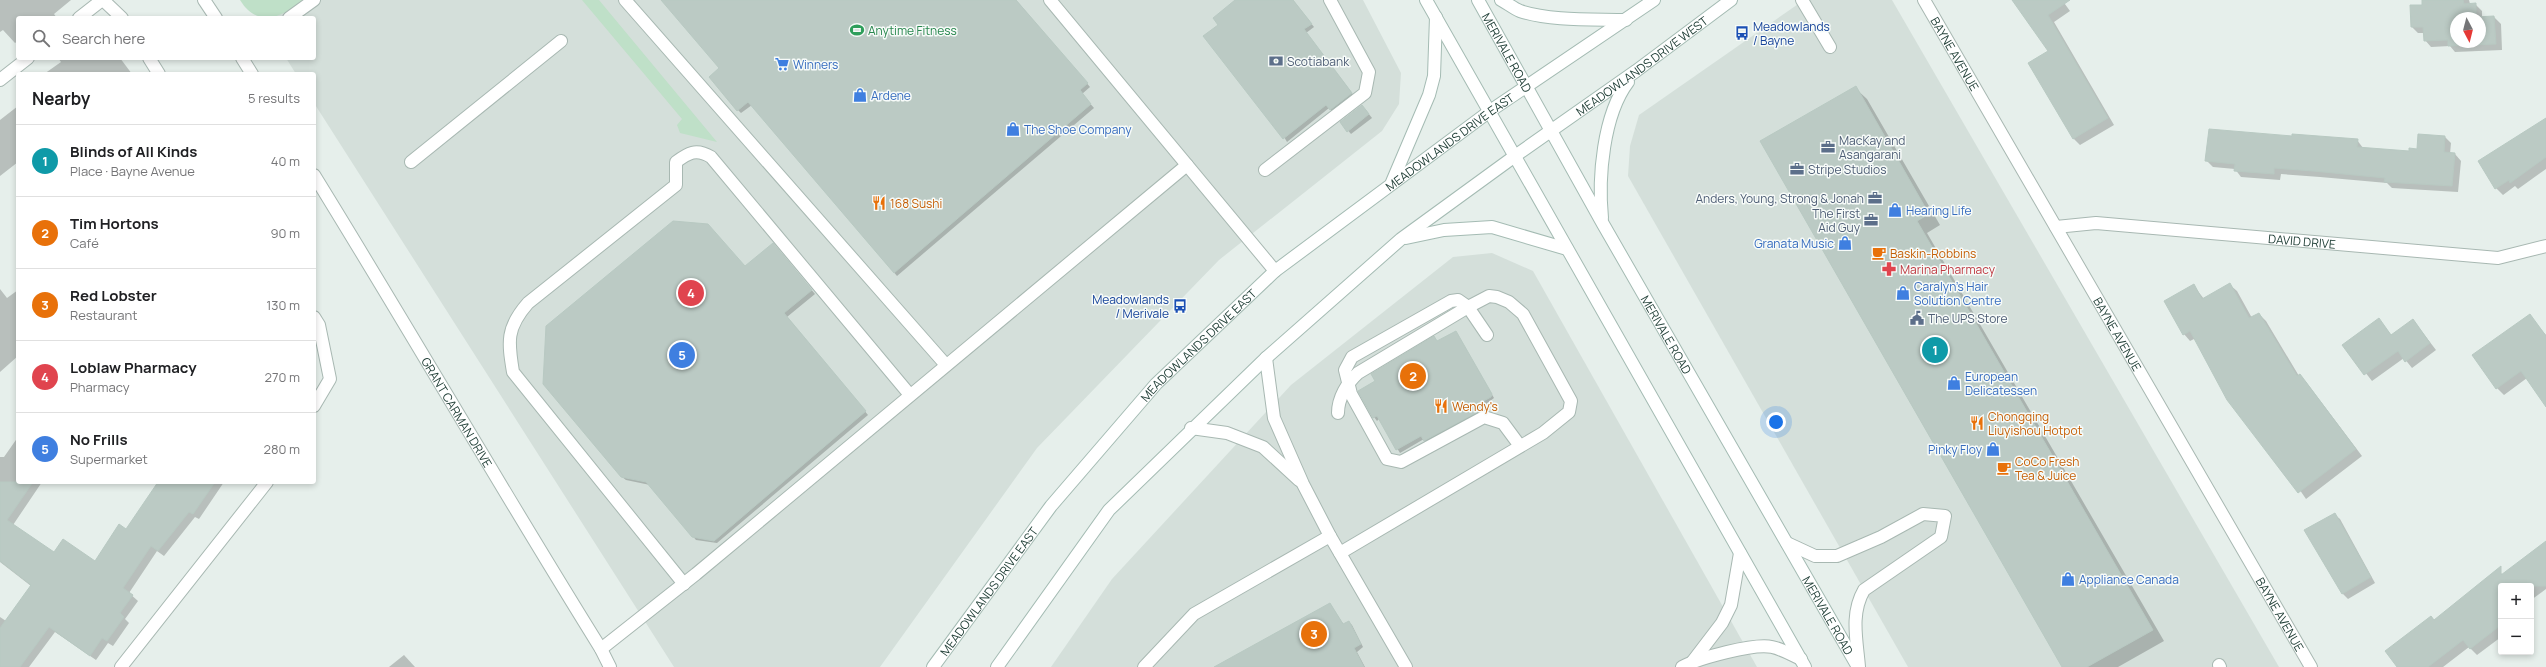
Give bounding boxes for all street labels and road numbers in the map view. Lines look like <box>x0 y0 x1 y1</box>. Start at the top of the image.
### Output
street label: MERIVALE ROAD <box>1478 10 1536 95</box>
street label: MEADOWLANDS DRIVE WEST <box>1572 11 1712 119</box>
street label: BAYNE AVENUE <box>1927 14 1983 94</box>
street label: MEADOWLANDS DRIVE EAST <box>1382 88 1518 195</box>
street label: DAVID DRIVE <box>2268 230 2337 252</box>
street label: MEADOWLANDS DRIVE EAST <box>1136 284 1261 405</box>
street label: MERIVALE ROAD <box>1637 292 1696 377</box>
street label: BAYNE AVENUE <box>2090 294 2146 374</box>
street label: GRANT CARMAN DRIVE <box>418 354 497 470</box>
street label: MEADOWLANDS DRIVE EAST <box>936 523 1042 659</box>
street label: MERIVALE ROAD <box>1799 573 1858 658</box>
street label: BAYNE AVENUE <box>2252 574 2309 654</box>

